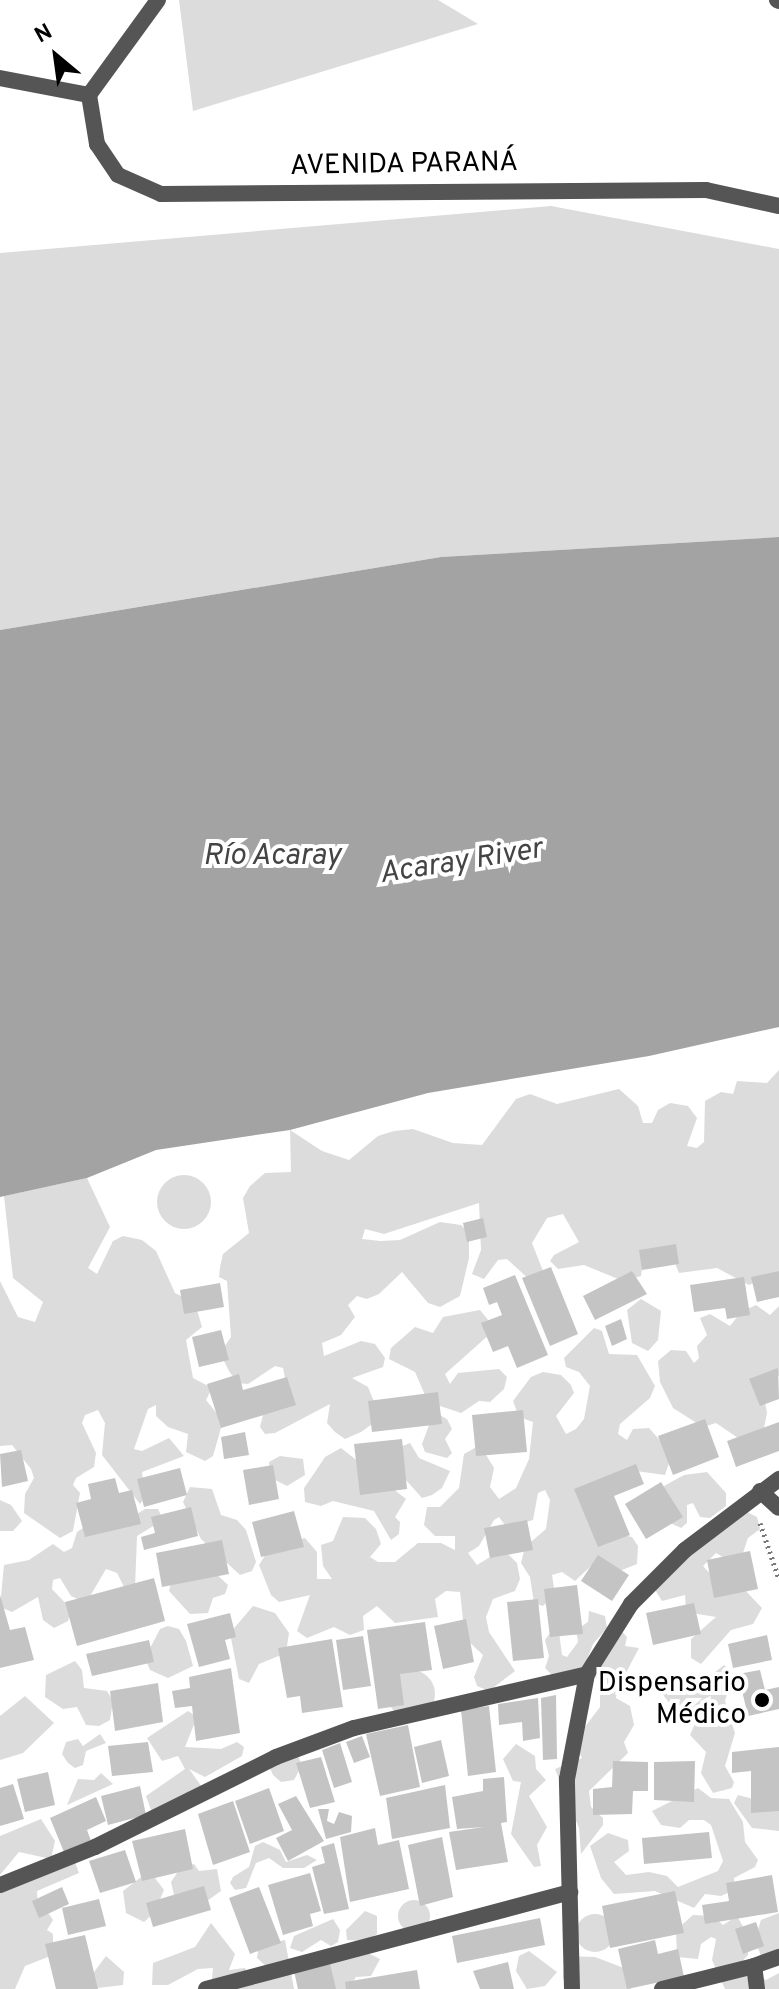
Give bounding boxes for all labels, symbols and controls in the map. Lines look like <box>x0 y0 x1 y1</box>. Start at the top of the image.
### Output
north arrow <box>16 16 96 96</box>
text: N <box>31 19 58 50</box>
street label: AVENIDA PARANÁ <box>289 146 519 184</box>
water label: Acaray River <box>377 832 545 894</box>
water label: Río Acaray <box>202 839 342 875</box>
place label: Dispensario Médico <box>598 1667 746 1733</box>
marker: Dispensario Médico <box>753 1691 771 1709</box>

